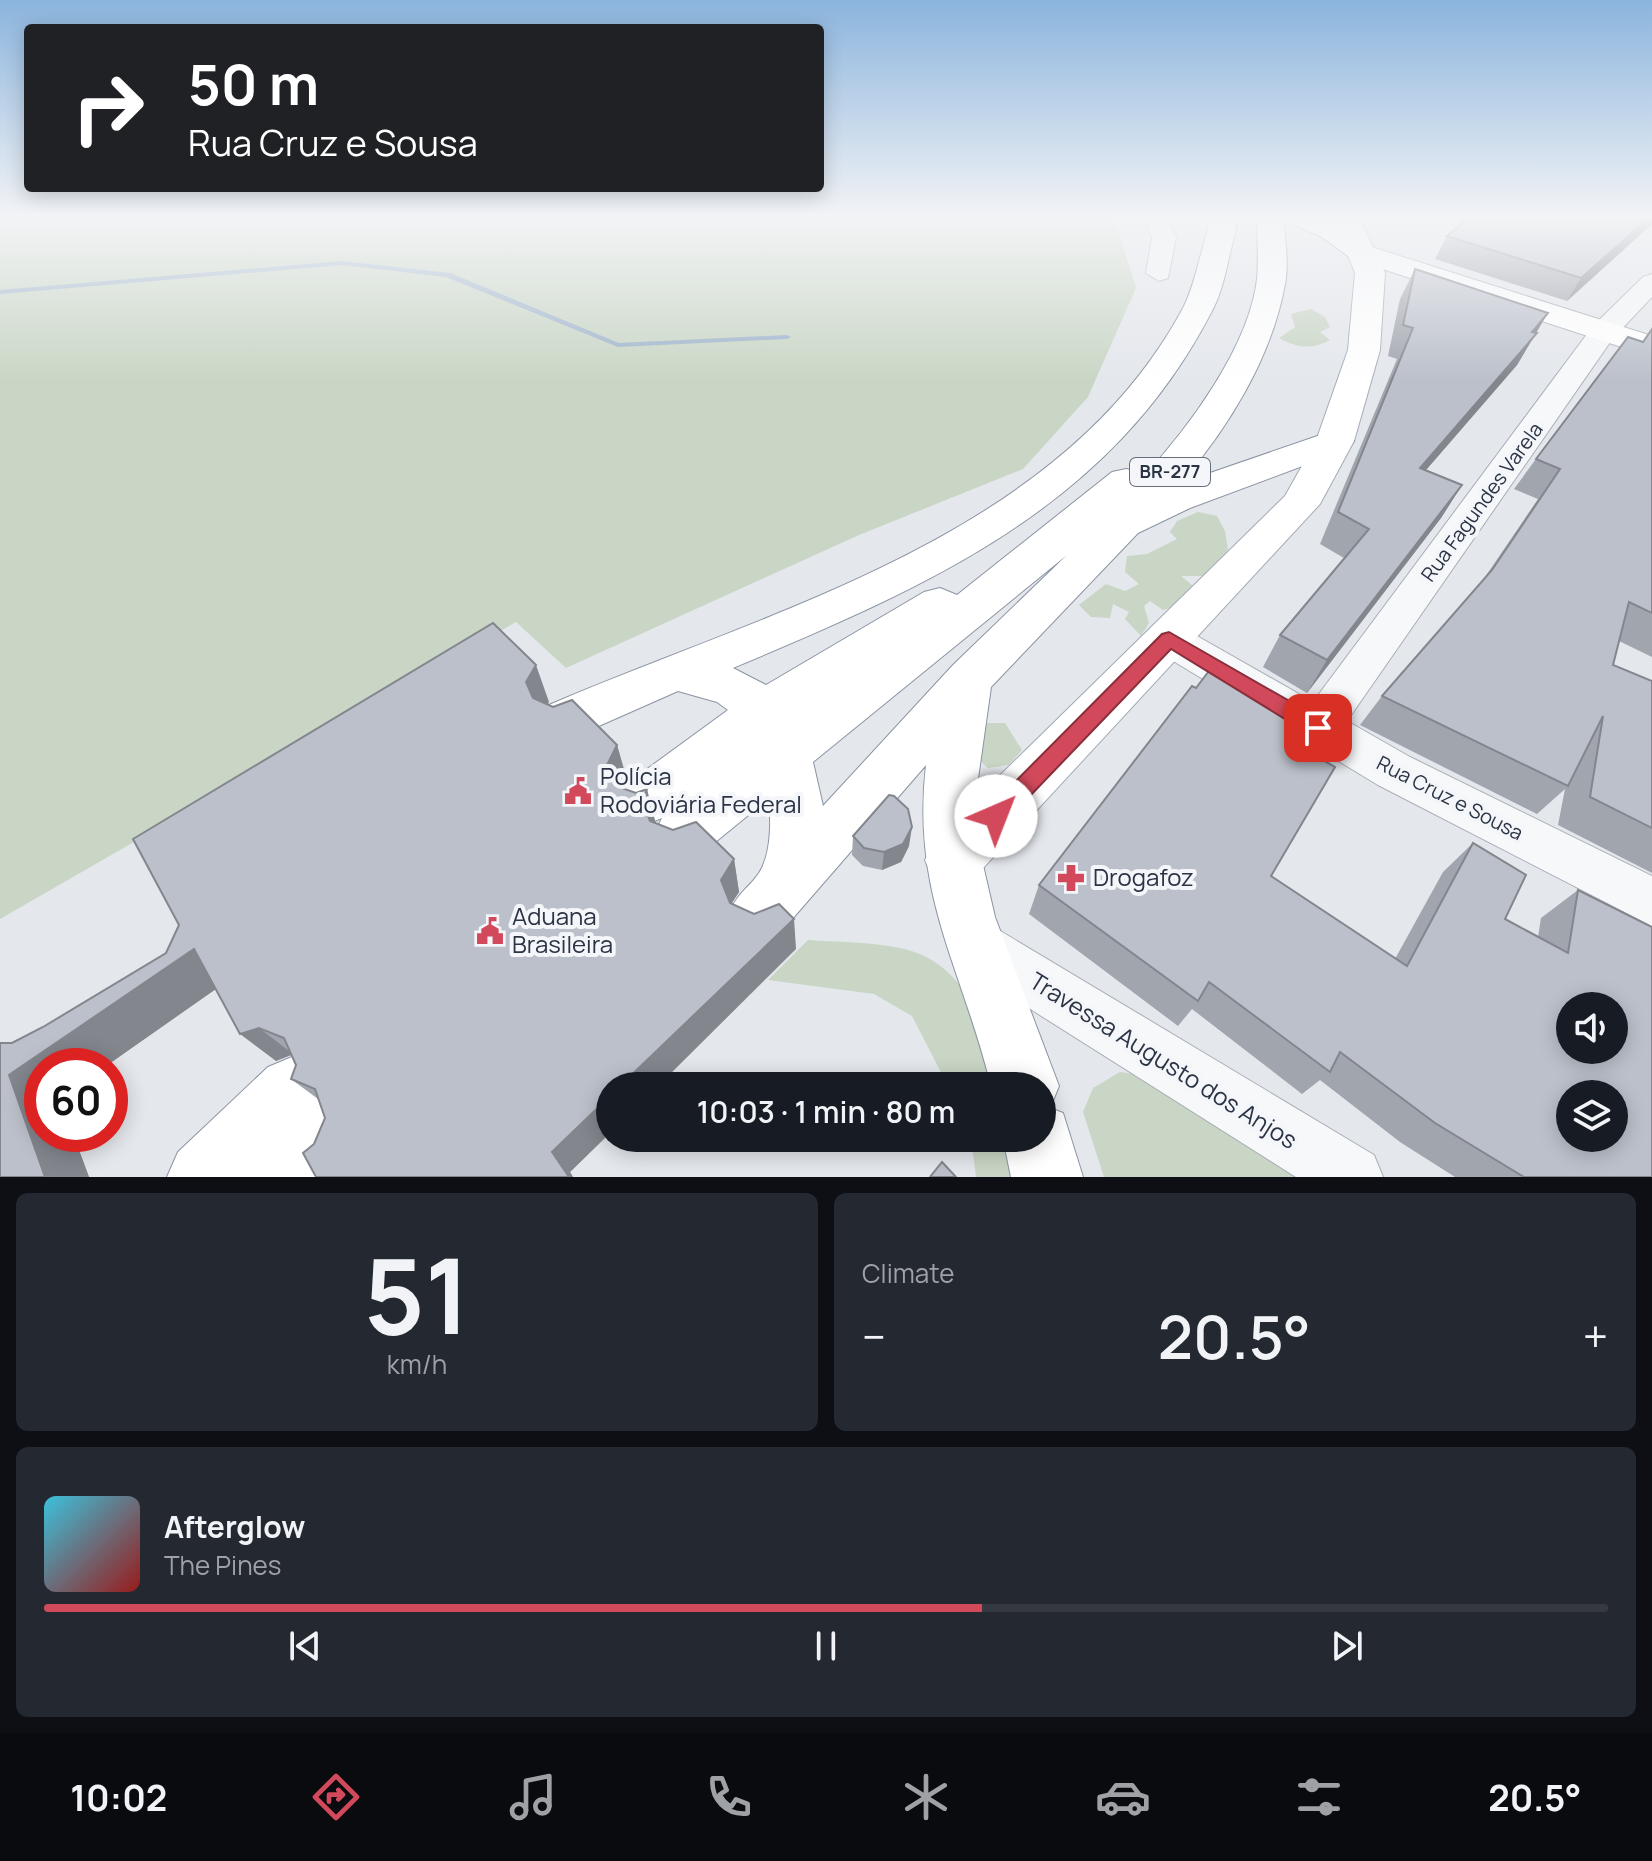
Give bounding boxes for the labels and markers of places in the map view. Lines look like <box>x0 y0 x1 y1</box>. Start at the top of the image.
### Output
pin <box>1284 694 1352 762</box>
place label: Polícia Rodoviária Federal <box>600 759 802 820</box>
public building icon: Polícia Rodoviária Federal <box>563 776 593 806</box>
place label: Drogafoz <box>1093 860 1194 893</box>
pharmacy icon: Drogafoz <box>1056 863 1086 893</box>
place label: Aduana Brasileira <box>512 899 613 960</box>
public building icon: Aduana Brasileira <box>475 916 505 946</box>

